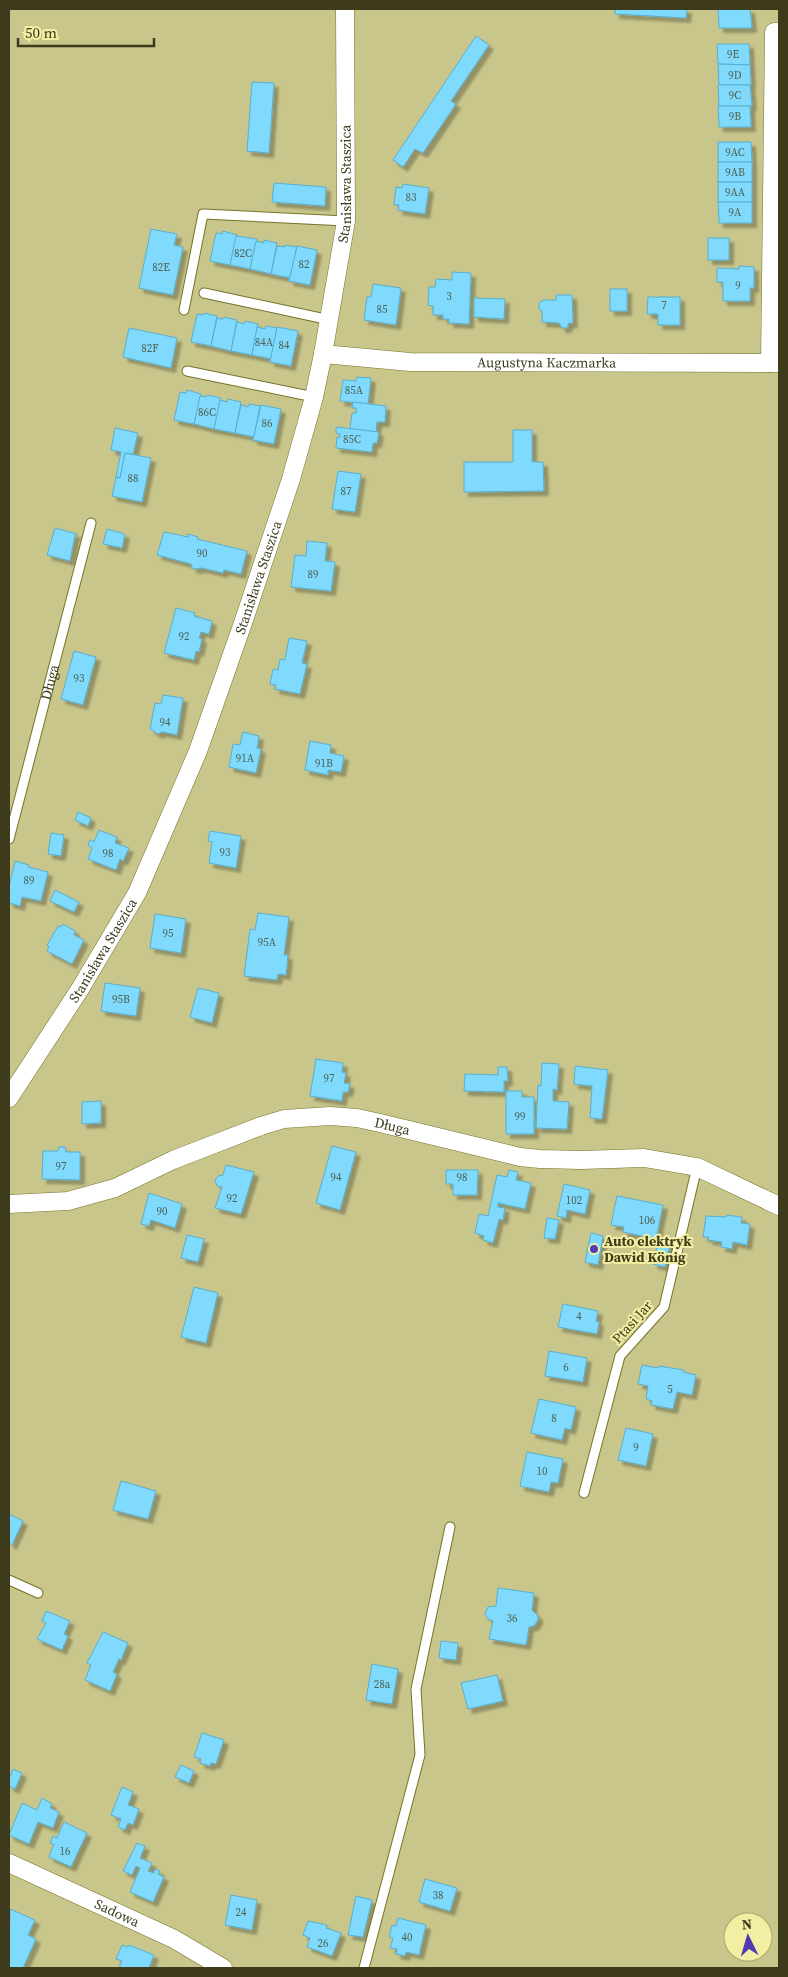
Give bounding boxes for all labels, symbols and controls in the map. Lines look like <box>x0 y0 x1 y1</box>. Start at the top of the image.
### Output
scale bar <box>18 15 154 47</box>
text: 50 m <box>25 22 57 43</box>
house number: 9E <box>727 47 739 62</box>
house number: 9D <box>728 68 742 83</box>
house number: 9C <box>729 88 741 103</box>
house number: 9B <box>729 109 741 124</box>
street label: Stanisława Staszica <box>332 124 356 244</box>
house number: 9AC <box>725 145 745 160</box>
house number: 9AB <box>725 165 745 180</box>
house number: 9AA <box>725 185 746 200</box>
house number: 83 <box>406 190 417 205</box>
house number: 9A <box>729 205 742 220</box>
house number: 82C <box>234 246 252 261</box>
house number: 82 <box>299 257 310 272</box>
house number: 82E <box>152 260 170 275</box>
house number: 9 <box>735 278 741 293</box>
house number: 3 <box>446 289 452 304</box>
house number: 7 <box>661 298 667 313</box>
house number: 85 <box>377 302 388 317</box>
house number: 84A <box>255 335 274 350</box>
house number: 84 <box>279 338 290 353</box>
house number: 82F <box>141 341 159 356</box>
street label: Augustyna Kaczmarka <box>477 352 617 373</box>
house number: 85A <box>345 383 364 398</box>
house number: 86C <box>198 405 216 420</box>
house number: 86 <box>262 416 273 431</box>
house number: 85C <box>343 432 361 447</box>
house number: 88 <box>128 471 139 486</box>
house number: 87 <box>341 484 352 499</box>
street label: Stanisława Staszica <box>230 517 287 637</box>
house number: 90 <box>197 546 208 561</box>
house number: 89 <box>308 567 319 582</box>
house number: 92 <box>179 629 190 644</box>
street label: Długa <box>35 661 64 702</box>
house number: 93 <box>74 671 85 686</box>
house number: 94 <box>160 715 171 730</box>
house number: 91A <box>236 751 255 766</box>
house number: 91B <box>315 756 333 771</box>
house number: 93 <box>220 845 231 860</box>
house number: 98 <box>103 846 114 861</box>
house number: 89 <box>24 873 35 888</box>
street label: Stanisława Staszica <box>64 894 142 1006</box>
house number: 95 <box>163 926 174 941</box>
house number: 95A <box>258 935 277 950</box>
house number: 95B <box>112 992 130 1007</box>
house number: 97 <box>324 1071 335 1086</box>
house number: 99 <box>515 1109 526 1124</box>
street label: Długa <box>373 1112 413 1140</box>
house number: 97 <box>56 1159 67 1174</box>
house number: 94 <box>331 1170 342 1185</box>
house number: 98 <box>457 1170 468 1185</box>
house number: 92 <box>227 1191 238 1206</box>
house number: 102 <box>566 1193 583 1208</box>
house number: 90 <box>157 1204 168 1219</box>
house number: 106 <box>639 1213 656 1228</box>
place label: Auto elektryk Dawid König <box>604 1231 692 1267</box>
marker: Auto elektryk Dawid König <box>588 1243 600 1255</box>
street label: Ptasi Jar <box>607 1296 657 1348</box>
house number: 4 <box>576 1309 582 1324</box>
house number: 6 <box>563 1360 569 1375</box>
house number: 5 <box>667 1382 673 1397</box>
house number: 8 <box>551 1411 557 1426</box>
house number: 9 <box>633 1440 639 1455</box>
house number: 10 <box>537 1464 548 1479</box>
house number: 36 <box>507 1611 518 1626</box>
house number: 28a <box>374 1677 391 1692</box>
house number: 16 <box>60 1844 71 1859</box>
house number: 38 <box>433 1888 444 1903</box>
street label: Sadowa <box>91 1894 144 1932</box>
house number: 24 <box>236 1905 247 1920</box>
north arrow <box>723 1912 773 1962</box>
text: N <box>741 1914 753 1934</box>
house number: 40 <box>402 1930 413 1945</box>
house number: 26 <box>318 1936 329 1951</box>

